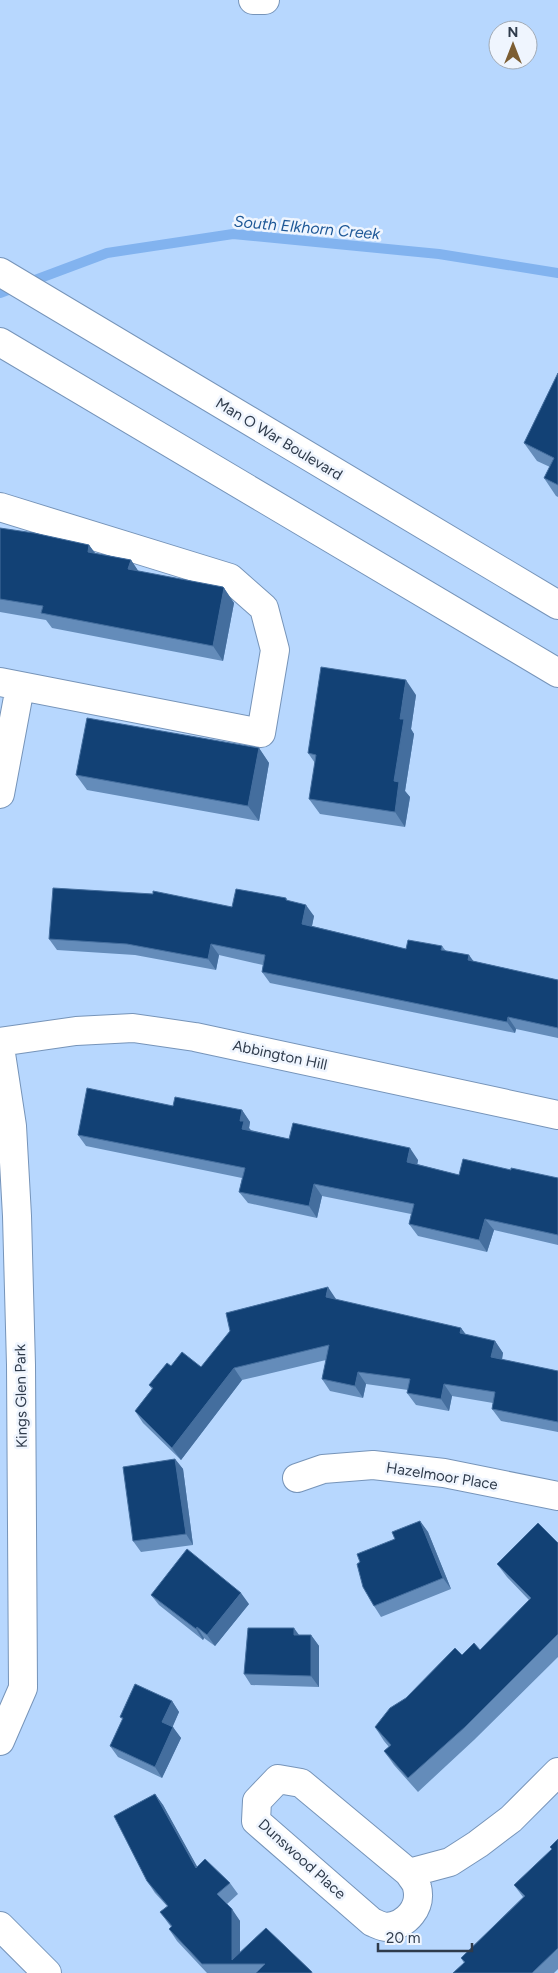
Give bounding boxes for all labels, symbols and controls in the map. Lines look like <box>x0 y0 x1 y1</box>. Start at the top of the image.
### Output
north arrow <box>488 20 538 70</box>
text: N <box>508 24 518 41</box>
water label: South Elkhorn Creek <box>233 212 382 243</box>
street label: Man O War Boulevard <box>212 394 346 484</box>
street label: Abbington Hill <box>231 1036 329 1074</box>
street label: Kings Glen Park <box>11 1343 31 1448</box>
street label: Hazelmoor Place <box>385 1458 499 1494</box>
street label: Dunswood Place <box>255 1815 349 1903</box>
scale bar <box>378 1920 472 1952</box>
text: 20 m <box>386 1929 420 1947</box>

